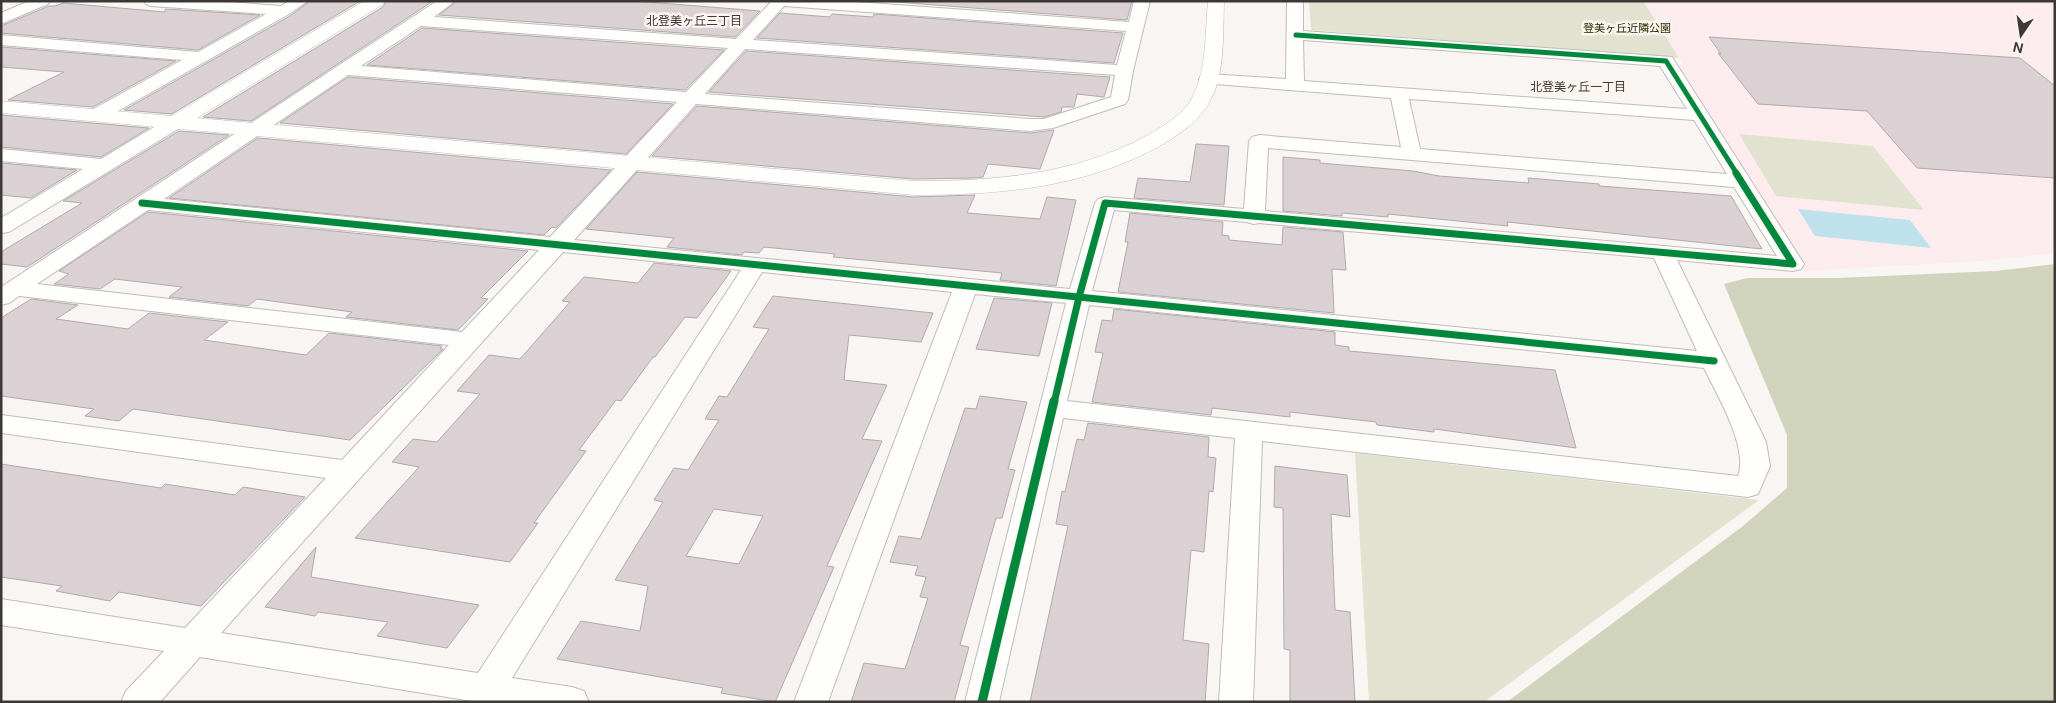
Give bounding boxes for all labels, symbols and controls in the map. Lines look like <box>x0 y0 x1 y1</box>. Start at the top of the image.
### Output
north arrow <box>1996 10 2046 60</box>
district label: 北登美ヶ丘三丁目 <box>646 13 742 29</box>
park label: 登美ヶ丘近隣公園 <box>1583 21 1671 35</box>
text: N <box>2011 38 2025 58</box>
district label: 北登美ヶ丘一丁目 <box>1530 79 1626 95</box>

